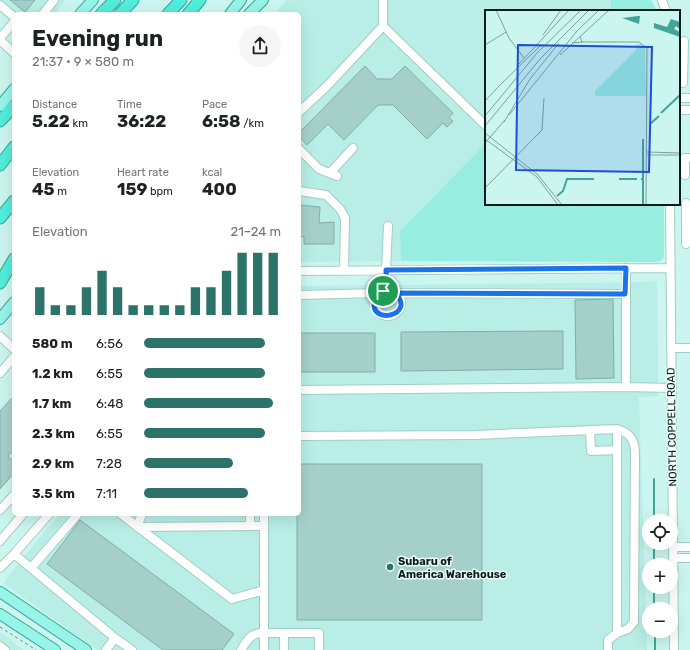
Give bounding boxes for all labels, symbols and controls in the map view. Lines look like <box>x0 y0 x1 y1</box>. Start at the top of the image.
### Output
inset map <box>485 10 680 205</box>
text: Evening run <box>32 25 163 52</box>
button: share <box>239 25 281 67</box>
text: 21:37 · 9 × 580 m <box>32 54 134 69</box>
text: Distance <box>32 98 77 111</box>
text: Time <box>117 98 142 111</box>
text: Pace <box>202 98 227 111</box>
text: 5.22 <box>32 111 70 131</box>
text: 36:22 <box>117 111 166 131</box>
text: 6:58 <box>202 111 241 131</box>
text: km <box>70 117 88 130</box>
text: /km <box>241 117 264 130</box>
text: Elevation <box>32 166 79 179</box>
text: Heart rate <box>117 166 169 179</box>
text: kcal <box>202 166 222 179</box>
text: 45 <box>32 179 55 199</box>
text: 159 <box>117 179 147 199</box>
text: 400 <box>202 179 237 199</box>
text: m <box>55 185 67 198</box>
text: bpm <box>147 185 173 198</box>
text: Elevation <box>32 224 88 239</box>
text: 21–24 m <box>231 224 281 239</box>
pin <box>366 274 400 308</box>
icon: arrive <box>372 280 394 302</box>
text: 580 m <box>32 336 73 351</box>
text: 6:56 <box>96 336 123 351</box>
text: 1.2 km <box>32 366 73 381</box>
text: 6:55 <box>96 366 123 381</box>
street label: NORTH COPPELL ROAD <box>664 367 680 487</box>
text: 1.7 km <box>32 396 72 411</box>
text: 6:48 <box>96 396 124 411</box>
text: 2.3 km <box>32 426 75 441</box>
text: 6:55 <box>96 426 123 441</box>
text: 2.9 km <box>32 456 74 471</box>
text: 7:28 <box>96 456 122 471</box>
text: 3.5 km <box>32 486 75 501</box>
text: 7:11 <box>96 486 117 501</box>
map controls <box>642 514 678 638</box>
button: locate <box>642 514 678 550</box>
place label: Subaru of America Warehouse <box>398 555 507 581</box>
button: + <box>642 558 678 594</box>
marker: Subaru of America Warehouse <box>385 562 395 572</box>
button: − <box>642 602 678 638</box>

